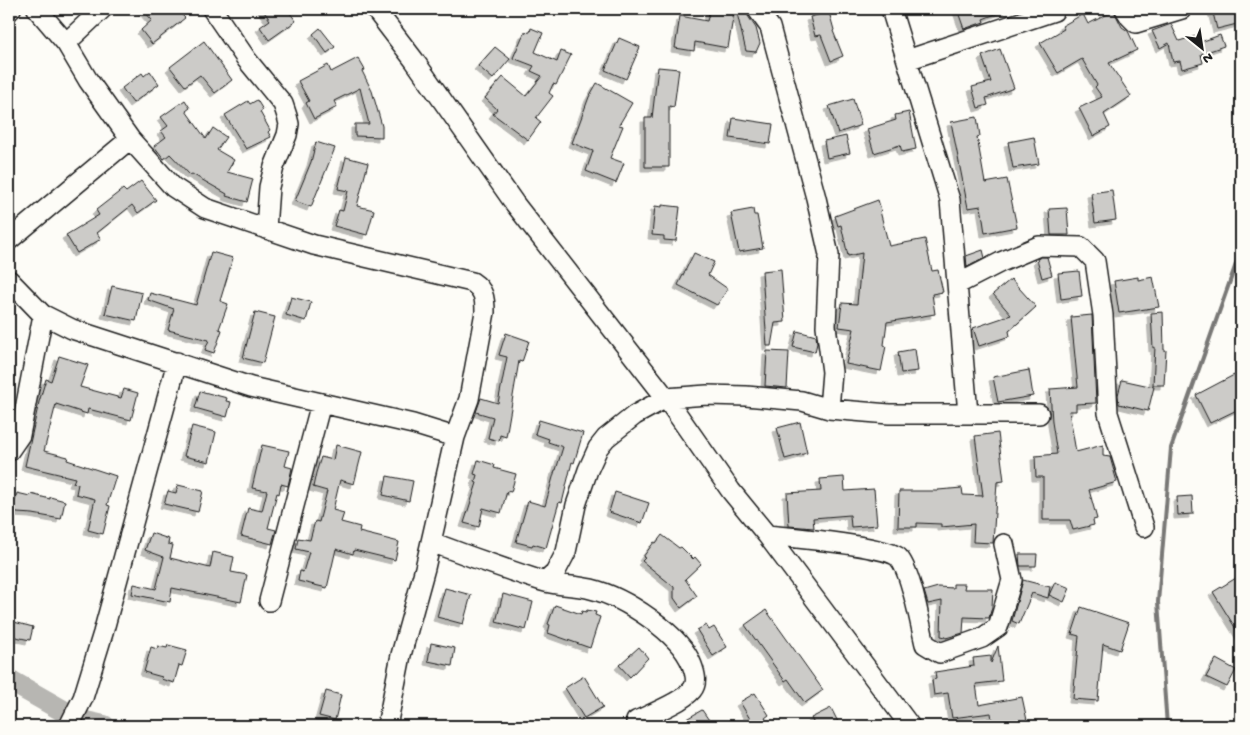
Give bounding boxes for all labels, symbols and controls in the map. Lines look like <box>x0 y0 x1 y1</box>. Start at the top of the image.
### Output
north arrow <box>1178 22 1228 72</box>
text: N <box>1199 47 1215 67</box>

